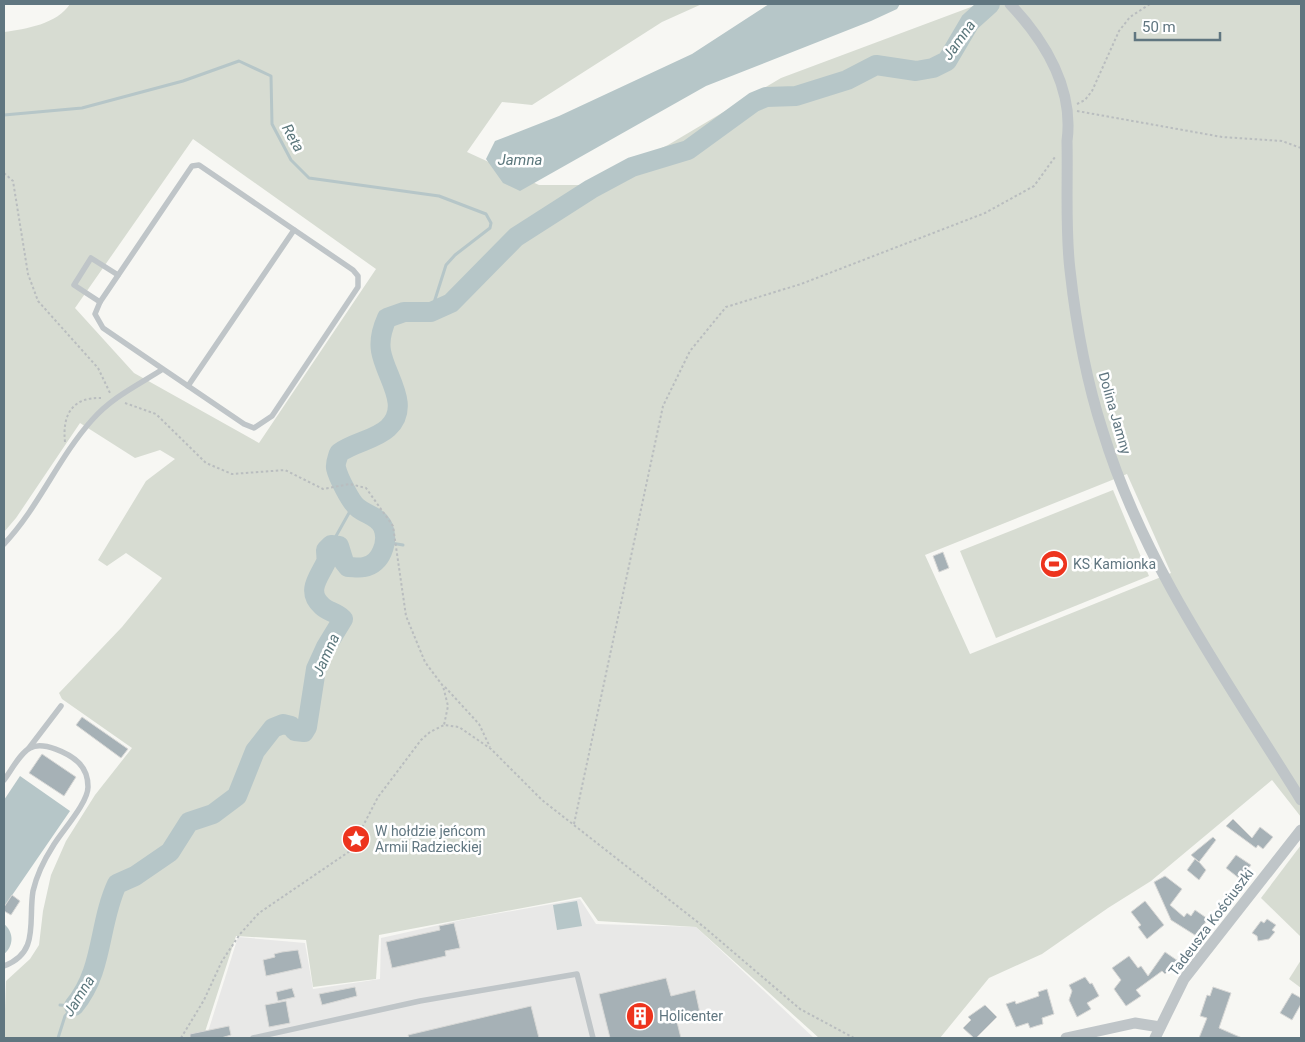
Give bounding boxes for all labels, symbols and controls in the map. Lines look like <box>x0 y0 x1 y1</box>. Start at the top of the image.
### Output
scale bar <box>1135 10 1220 42</box>
water label: Jamna <box>939 17 979 63</box>
text: 50 m <box>1142 18 1176 36</box>
water label: Reta <box>278 121 308 155</box>
water label: Jamna <box>498 151 542 169</box>
street label: Dolina Jamny <box>1096 370 1134 456</box>
sports icon: KS Kamionka <box>1039 549 1069 579</box>
place label: KS Kamionka <box>1073 556 1156 572</box>
water label: Jamna <box>309 631 343 679</box>
place label: W hołdzie jeńcom Armii Radzieckiej <box>375 823 486 855</box>
place icon: W hołdzie jeńcom Armii Radzieckiej <box>341 824 371 854</box>
street label: Tadeusza Kościuszki <box>1165 865 1257 979</box>
water label: Jamna <box>60 972 99 1020</box>
building icon: Holicenter <box>625 1001 655 1031</box>
place label: Holicenter <box>659 1008 723 1024</box>

